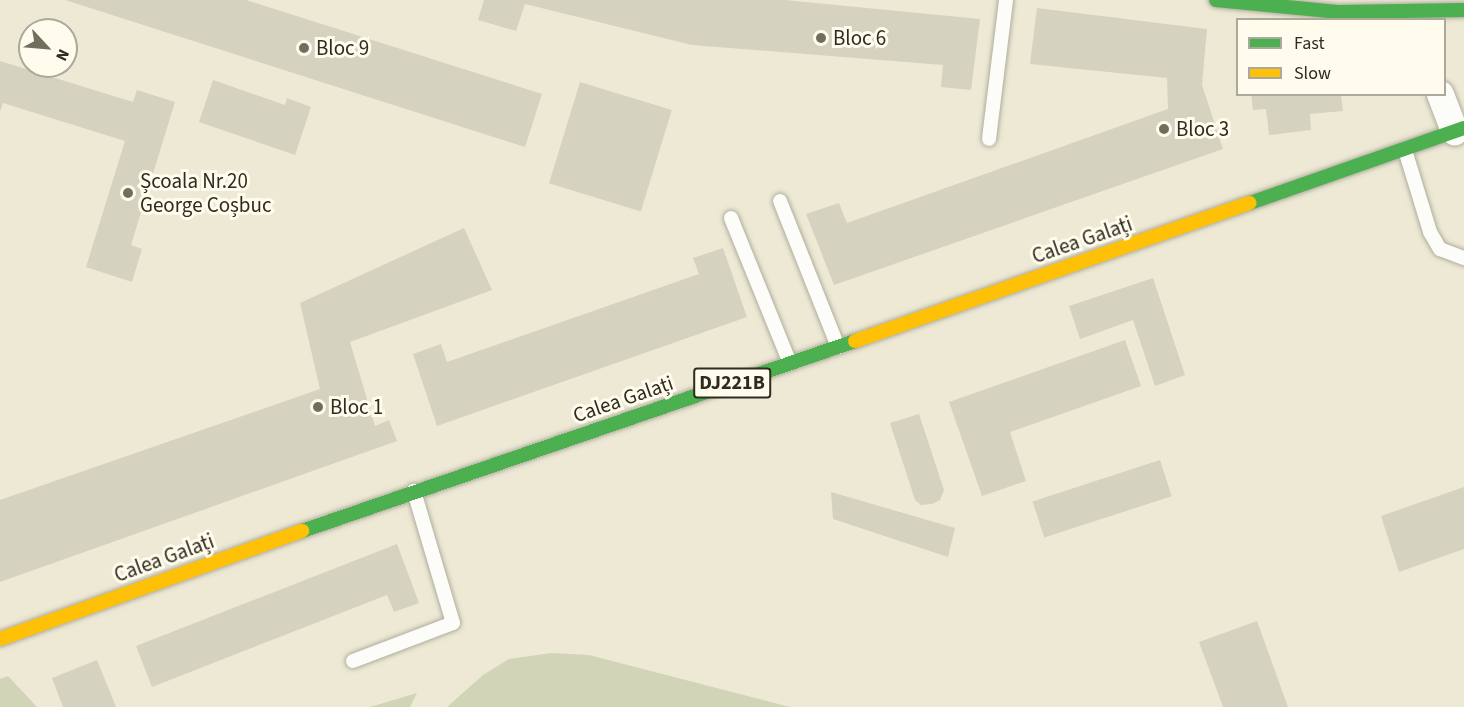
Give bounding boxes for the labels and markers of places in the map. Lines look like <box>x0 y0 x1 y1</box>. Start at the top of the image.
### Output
place label: Bloc 6 <box>833 25 886 51</box>
marker: Bloc 6 <box>814 31 828 45</box>
place label: Bloc 9 <box>316 35 369 61</box>
marker: Bloc 9 <box>297 41 311 55</box>
place label: Bloc 3 <box>1176 116 1229 142</box>
marker: Bloc 3 <box>1157 122 1171 136</box>
place label: Școala Nr.20 George Coșbuc <box>140 168 271 218</box>
marker: Școala Nr.20 George Coșbuc <box>121 186 135 200</box>
place label: Bloc 1 <box>330 394 383 420</box>
marker: Bloc 1 <box>311 400 325 414</box>

